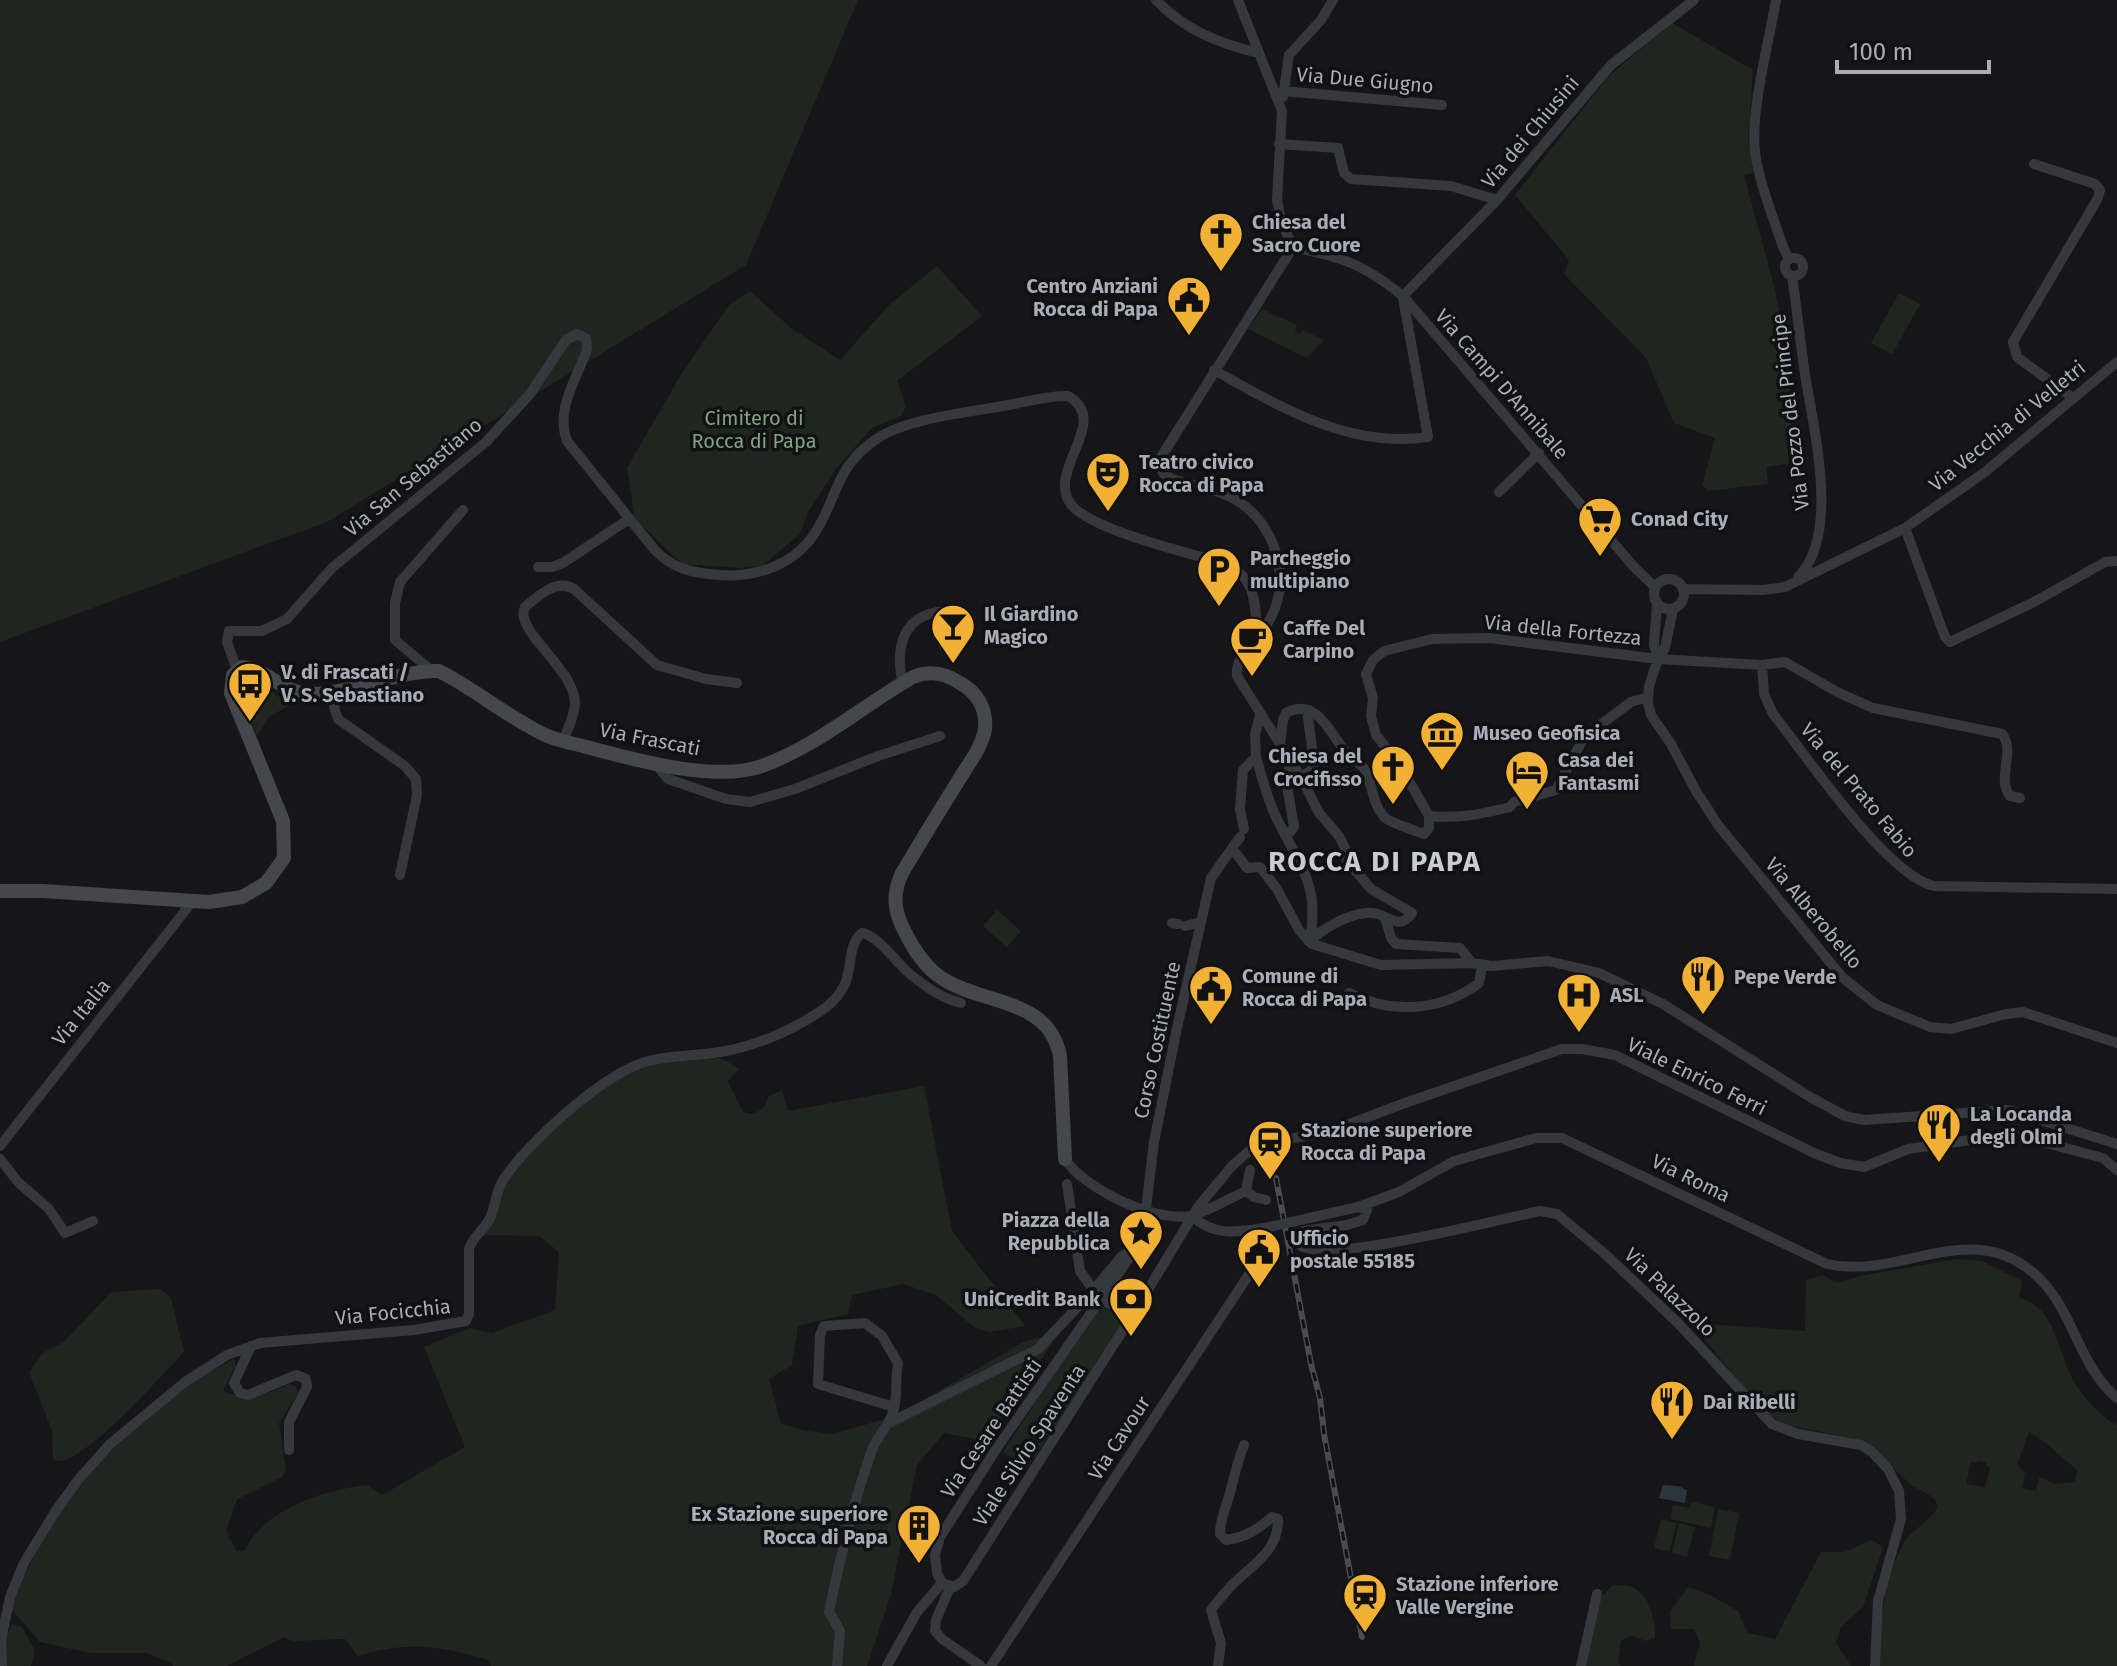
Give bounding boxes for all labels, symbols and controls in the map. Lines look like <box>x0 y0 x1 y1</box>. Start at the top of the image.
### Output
scale bar <box>1837 24 1989 74</box>
text: 100 m <box>1849 38 1913 66</box>
street label: Via Due Giugno <box>1296 62 1434 98</box>
street label: Via dei Chiusini <box>1476 71 1584 193</box>
church icon: Chiesa del Sacro Cuore <box>1197 210 1245 273</box>
place label: Chiesa del Sacro Cuore <box>1252 210 1361 257</box>
place label: Centro Anziani Rocca di Papa <box>1026 274 1158 321</box>
public building icon: Centro Anziani Rocca di Papa <box>1165 274 1213 337</box>
street label: Via Campi D'Annibale <box>1430 304 1574 464</box>
street label: Via Pozzo del Principe <box>1766 312 1814 512</box>
street label: Via Vecchia di Velletri <box>1924 356 2090 496</box>
park label: Cimitero di Rocca di Papa <box>691 406 817 453</box>
street label: Via San Sebastiano <box>339 412 487 542</box>
theatre icon: Teatro civico Rocca di Papa <box>1084 450 1132 513</box>
place label: Teatro civico Rocca di Papa <box>1139 450 1264 497</box>
supermarket icon: Conad City <box>1576 495 1624 558</box>
place label: Conad City <box>1631 507 1729 531</box>
parking icon: Parcheggio multipiano <box>1195 545 1243 608</box>
place label: Parcheggio multipiano <box>1250 546 1351 593</box>
bar icon: Il Giardino Magico <box>929 602 977 665</box>
place label: Il Giardino Magico <box>984 602 1079 649</box>
street label: Via della Fortezza <box>1483 610 1643 650</box>
cafe icon: Caffe Del Carpino <box>1228 615 1276 678</box>
place label: Caffe Del Carpino <box>1283 616 1365 663</box>
bus stop icon: V. di Frascati / V. S. Sebastiano <box>226 660 274 723</box>
place label: V. di Frascati / V. S. Sebastiano <box>280 660 424 707</box>
museum icon: Museo Geofisica <box>1418 709 1466 772</box>
street label: Via Frascati <box>598 717 702 761</box>
street label: Via del Prato Fabio <box>1796 718 1922 862</box>
place label: Museo Geofisica <box>1473 721 1621 745</box>
church icon: Chiesa del Crocifisso <box>1369 743 1417 806</box>
place label: Chiesa del Crocifisso <box>1268 744 1362 791</box>
hotel icon: Casa dei Fantasmi <box>1503 748 1551 811</box>
place label: Casa dei Fantasmi <box>1558 748 1639 795</box>
district label: ROCCA DI PAPA <box>1268 845 1482 878</box>
street label: Via Alberobello <box>1760 852 1868 974</box>
restaurant icon: Pepe Verde <box>1679 953 1727 1016</box>
street label: Corso Costituente <box>1129 959 1185 1121</box>
public building icon: Comune di Rocca di Papa <box>1187 963 1235 1026</box>
place label: Comune di Rocca di Papa <box>1242 964 1367 1011</box>
place label: Pepe Verde <box>1734 965 1837 989</box>
hospital icon: ASL <box>1555 971 1603 1034</box>
street label: Via Italia <box>47 974 115 1050</box>
place label: ASL <box>1609 983 1644 1007</box>
street label: Viale Enrico Ferri <box>1623 1032 1771 1120</box>
restaurant icon: La Locanda degli Olmi <box>1915 1101 1963 1164</box>
place label: La Locanda degli Olmi <box>1970 1102 2072 1149</box>
station icon: Stazione superiore Rocca di Papa <box>1246 1118 1294 1181</box>
place label: Stazione superiore Rocca di Papa <box>1301 1118 1473 1165</box>
street label: Via Roma <box>1648 1149 1734 1207</box>
place label: Piazza della Repubblica <box>1002 1208 1110 1255</box>
place icon: Piazza della Repubblica <box>1117 1208 1165 1271</box>
public building icon: Ufficio postale 55185 <box>1235 1226 1283 1289</box>
place label: Ufficio postale 55185 <box>1290 1226 1415 1273</box>
street label: Via Palazzolo <box>1619 1243 1721 1341</box>
bank icon: UniCredit Bank <box>1107 1275 1155 1338</box>
place label: UniCredit Bank <box>964 1287 1101 1311</box>
street label: Via Focicchia <box>334 1294 452 1330</box>
street label: Via Cesare Battisti <box>935 1354 1047 1502</box>
street label: Viale Silvio Spaventa <box>968 1360 1090 1530</box>
restaurant icon: Dai Ribelli <box>1648 1378 1696 1441</box>
place label: Dai Ribelli <box>1703 1390 1796 1414</box>
street label: Via Cavour <box>1083 1391 1155 1485</box>
place label: Ex Stazione superiore Rocca di Papa <box>691 1502 888 1549</box>
building icon: Ex Stazione superiore Rocca di Papa <box>895 1502 943 1565</box>
station icon: Stazione inferiore Valle Vergine <box>1341 1571 1389 1634</box>
place label: Stazione inferiore Valle Vergine <box>1395 1572 1559 1619</box>

